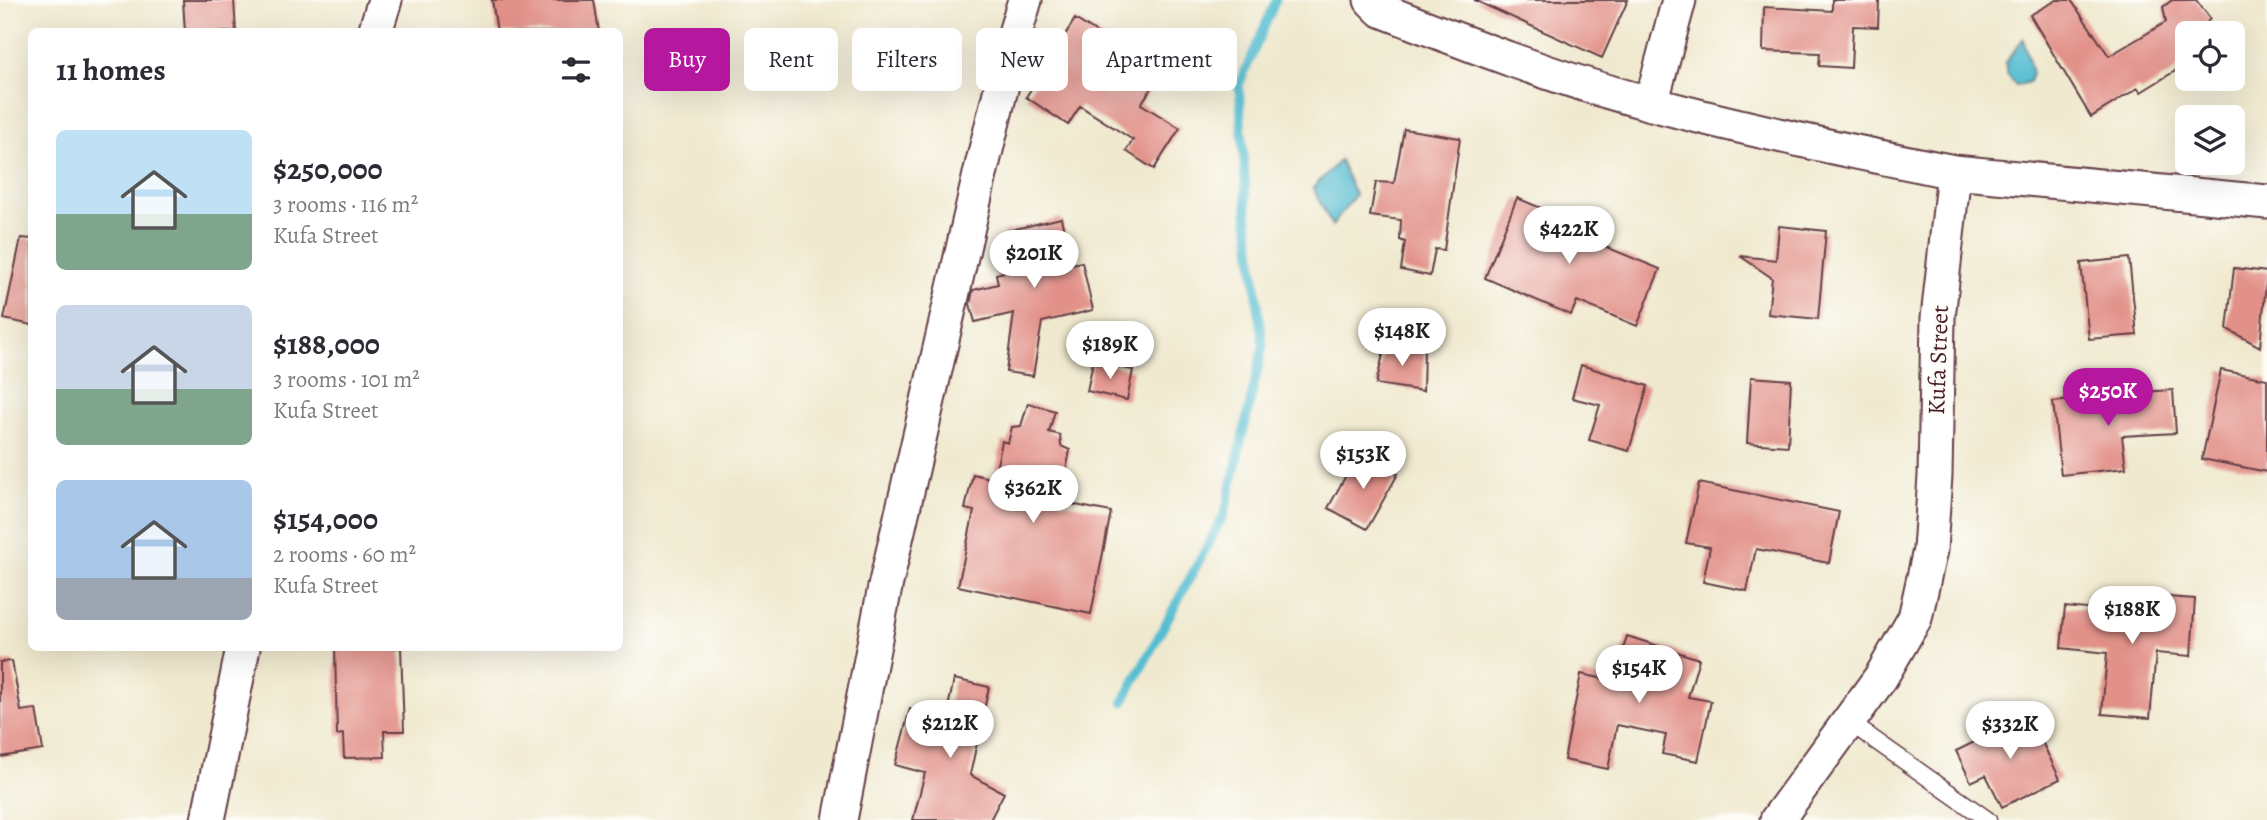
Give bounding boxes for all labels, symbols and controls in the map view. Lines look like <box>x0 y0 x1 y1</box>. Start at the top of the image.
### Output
map controls <box>2175 21 2245 175</box>
button: locate <box>2175 21 2245 91</box>
chip: Buy <box>644 28 730 91</box>
chip: Rent <box>744 28 838 91</box>
chip: Filters <box>852 28 962 91</box>
chip: New <box>976 28 1068 91</box>
chip: Apartment <box>1082 28 1237 91</box>
text: 11 homes <box>56 50 166 90</box>
icon: filters <box>557 51 595 89</box>
button: layers <box>2175 105 2245 175</box>
text: $250,000 <box>273 149 383 189</box>
icon: home <box>112 158 196 242</box>
text: 3 rooms · 116 m² <box>273 189 418 220</box>
pin: $422K <box>1520 206 1618 266</box>
text: $422K <box>1540 213 1598 244</box>
text: Kufa Street <box>273 220 379 251</box>
pin: $201K <box>985 230 1083 290</box>
text: $201K <box>1006 237 1062 268</box>
street label: Kufa Street <box>1920 304 1956 416</box>
pin: $148K <box>1353 308 1451 368</box>
text: $148K <box>1374 315 1430 346</box>
pin: $189K <box>1061 322 1159 381</box>
text: $188,000 <box>273 324 380 364</box>
text: $189K <box>1082 328 1138 359</box>
icon: home <box>112 333 196 417</box>
text: 3 rooms · 101 m² <box>273 364 420 395</box>
pin: $250K <box>2059 368 2157 428</box>
text: $250K <box>2079 375 2137 406</box>
text: Kufa Street <box>273 395 379 426</box>
pin: $153K <box>1314 432 1412 491</box>
text: $153K <box>1336 438 1390 469</box>
pin: $362K <box>984 466 1082 525</box>
text: $362K <box>1004 472 1062 503</box>
text: $154,000 <box>273 499 378 539</box>
icon: home <box>112 508 196 592</box>
text: 2 rooms · 60 m² <box>273 539 416 570</box>
text: Kufa Street <box>273 570 379 601</box>
pin: $188K <box>2083 586 2181 646</box>
text: $188K <box>2104 593 2160 624</box>
pin: $154K <box>1590 646 1688 705</box>
text: $154K <box>1612 652 1666 683</box>
pin: $212K <box>901 700 999 760</box>
pin: $332K <box>1961 702 2059 761</box>
text: $212K <box>922 707 978 738</box>
text: $332K <box>1982 708 2038 739</box>

